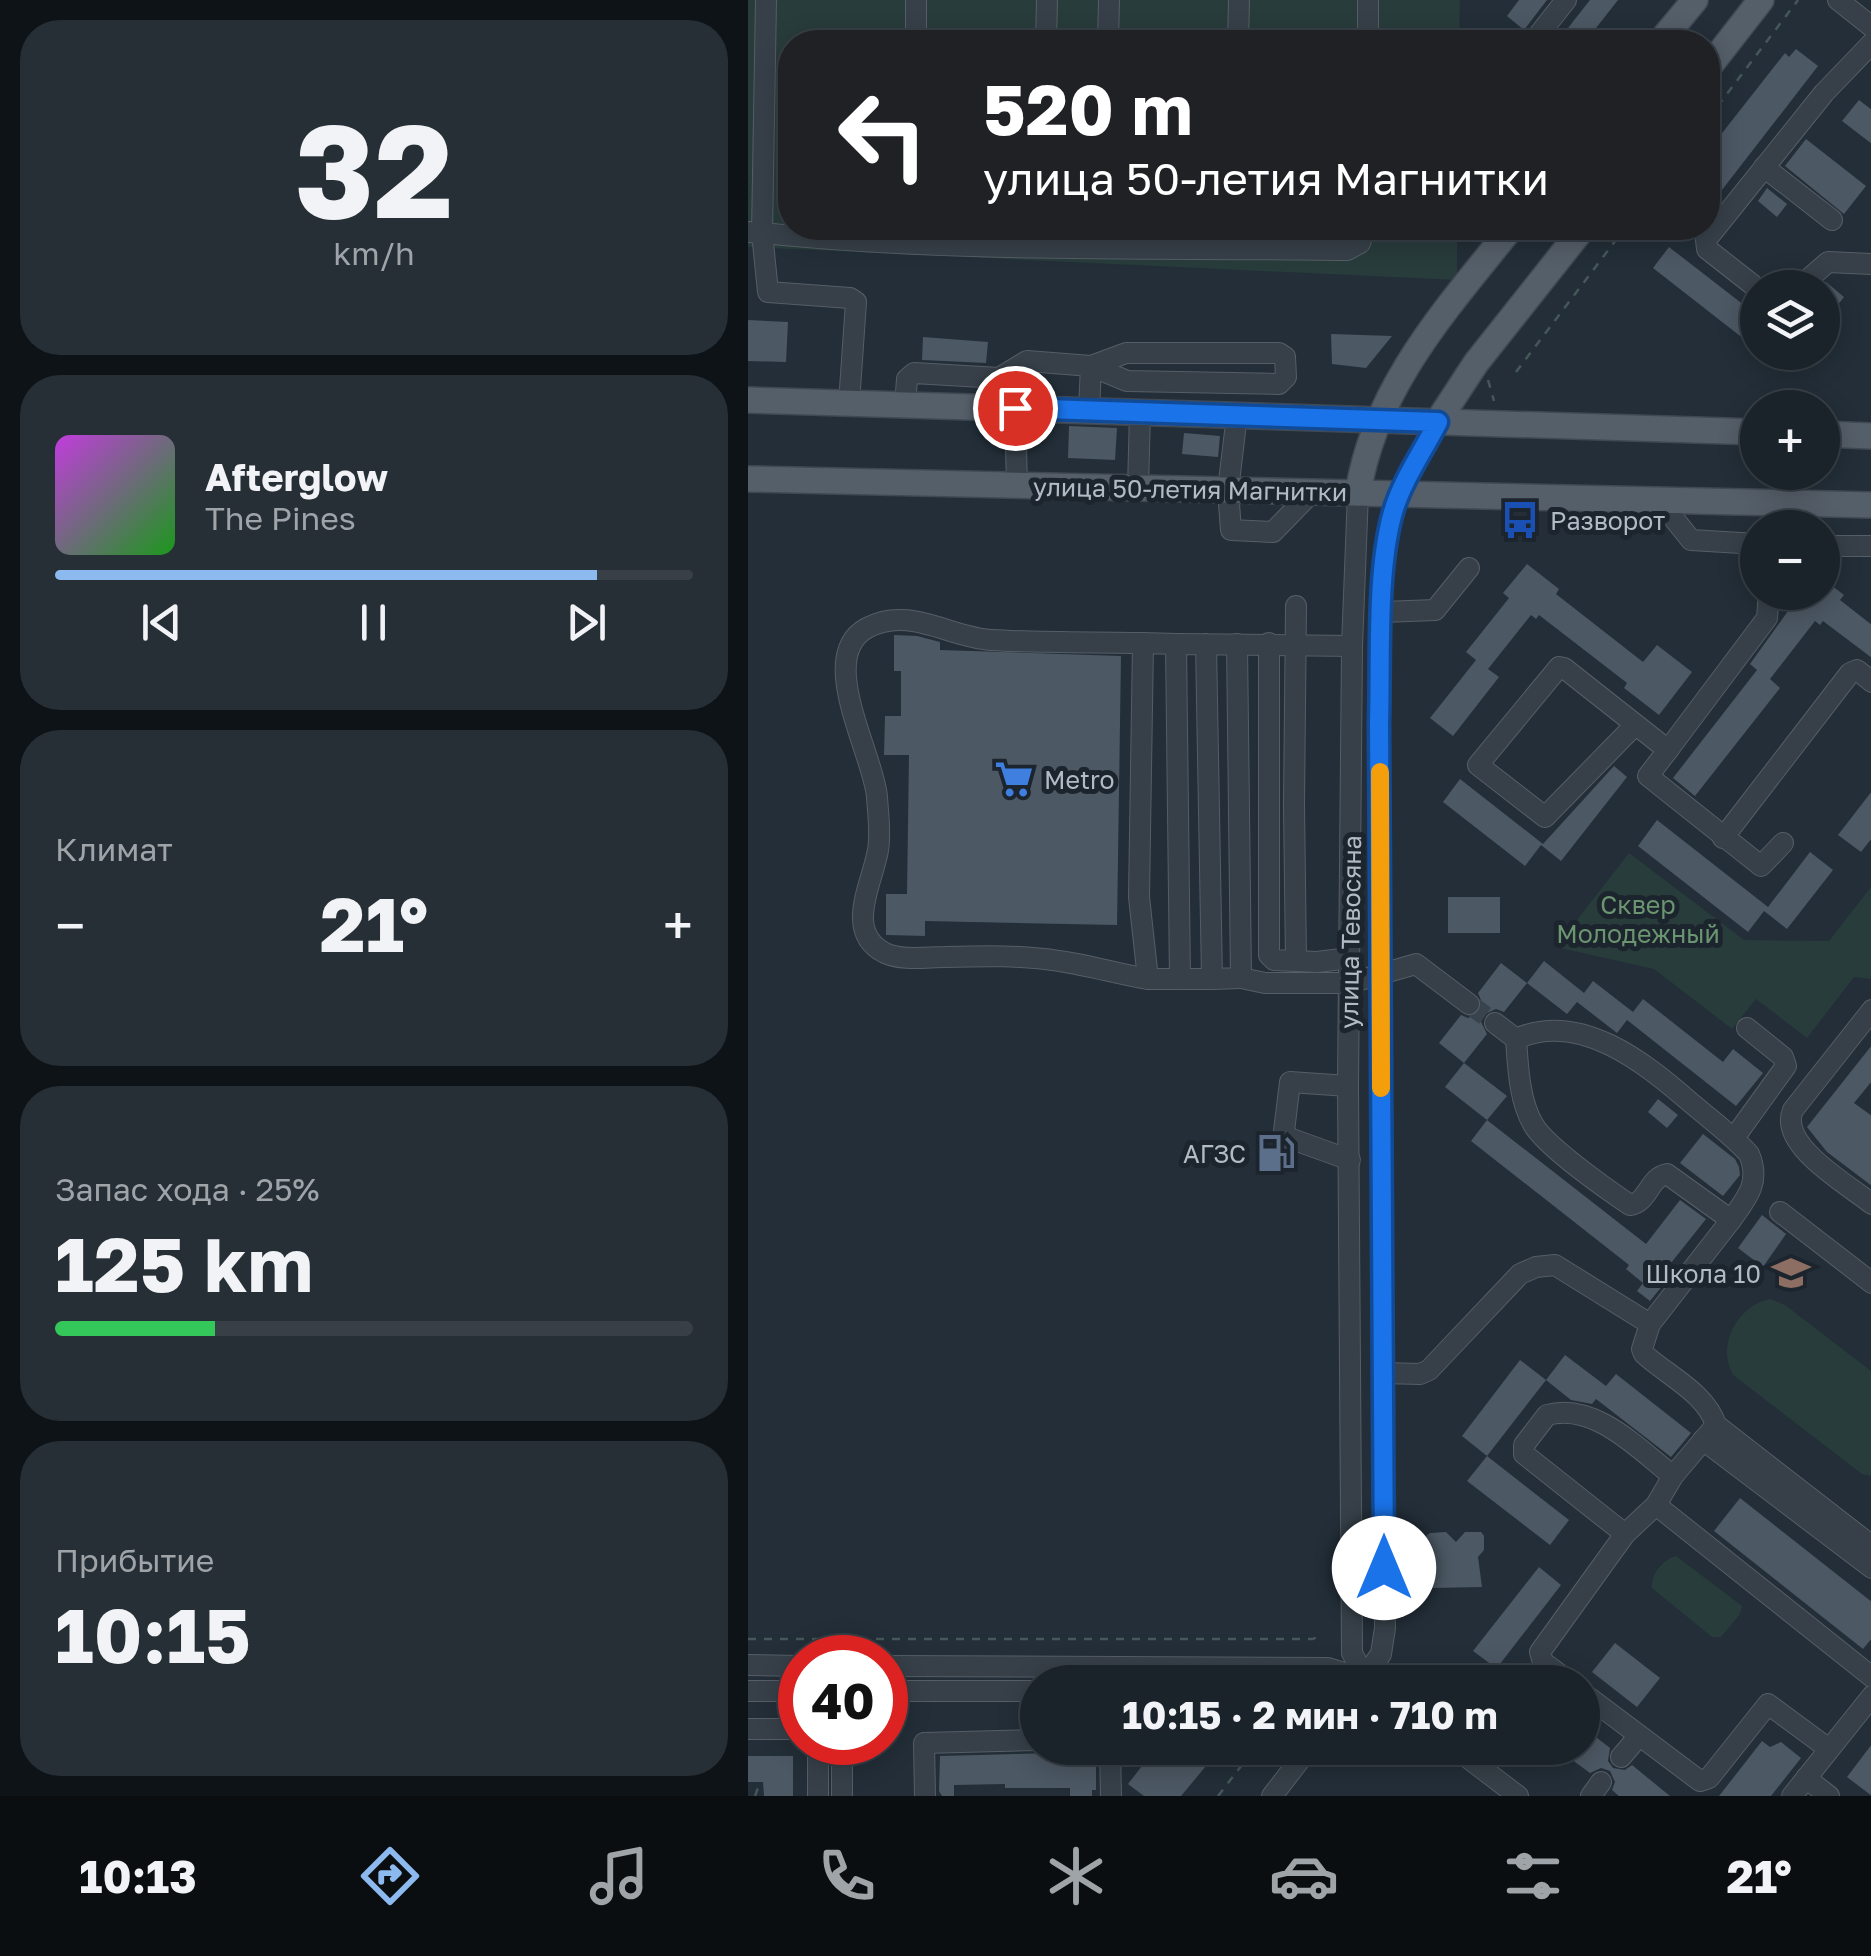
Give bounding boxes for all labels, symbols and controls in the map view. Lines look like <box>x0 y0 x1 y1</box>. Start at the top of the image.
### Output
text: 520 m <box>983 66 1193 150</box>
icon: left <box>818 70 948 200</box>
text: 32 <box>295 91 453 247</box>
text: улица 50-летия Магнитки <box>983 151 1549 205</box>
text: km/h <box>333 234 415 272</box>
map controls <box>1740 270 1840 610</box>
button: layers <box>1740 270 1840 370</box>
pin <box>973 366 1058 451</box>
icon: arrive <box>988 381 1043 436</box>
button: + <box>1740 390 1840 490</box>
text: Afterglow <box>205 454 388 499</box>
street label: улица 50-летия Магнитки <box>1033 471 1347 507</box>
text: The Pines <box>205 499 356 537</box>
bus stop icon: Разворот <box>1499 499 1541 541</box>
place label: Разворот <box>1550 505 1665 536</box>
button: − <box>1740 510 1840 610</box>
icon: previous <box>134 595 189 650</box>
icon: pause <box>346 595 401 650</box>
icon: next <box>559 595 614 650</box>
supermarket icon: Metro <box>993 758 1035 800</box>
place label: Metro <box>1044 764 1115 795</box>
text: Климат <box>55 830 173 868</box>
street label: улица Тевосяна <box>1333 835 1367 1029</box>
text: 21° <box>320 878 428 969</box>
park label: Сквер Молодежный <box>1556 889 1720 949</box>
text: − <box>55 892 85 958</box>
text: + <box>663 892 693 958</box>
fuel station icon: АГЗС <box>1255 1132 1297 1174</box>
place label: АГЗС <box>1183 1138 1246 1169</box>
text: Запас хода · 25% <box>55 1170 319 1208</box>
text: 125 km <box>55 1218 313 1309</box>
school or university icon: Школа 10 <box>1770 1252 1812 1294</box>
place label: Школа 10 <box>1645 1258 1761 1289</box>
position arrow <box>1332 1516 1436 1620</box>
text: Прибытие <box>55 1541 214 1579</box>
text: 10:15 <box>55 1589 251 1680</box>
speed limit sign: 40 <box>778 1635 908 1765</box>
text: 10:15 · 2 мин · 710 m <box>1122 1692 1498 1737</box>
icon: directions <box>355 1841 425 1911</box>
icon: music <box>584 1841 654 1911</box>
icon: phone <box>812 1841 882 1911</box>
icon: climate <box>1041 1841 1111 1911</box>
icon: car <box>1269 1841 1339 1911</box>
icon: filters <box>1498 1841 1568 1911</box>
text: 10:13 <box>79 1849 197 1903</box>
text: 21° <box>1727 1849 1792 1903</box>

